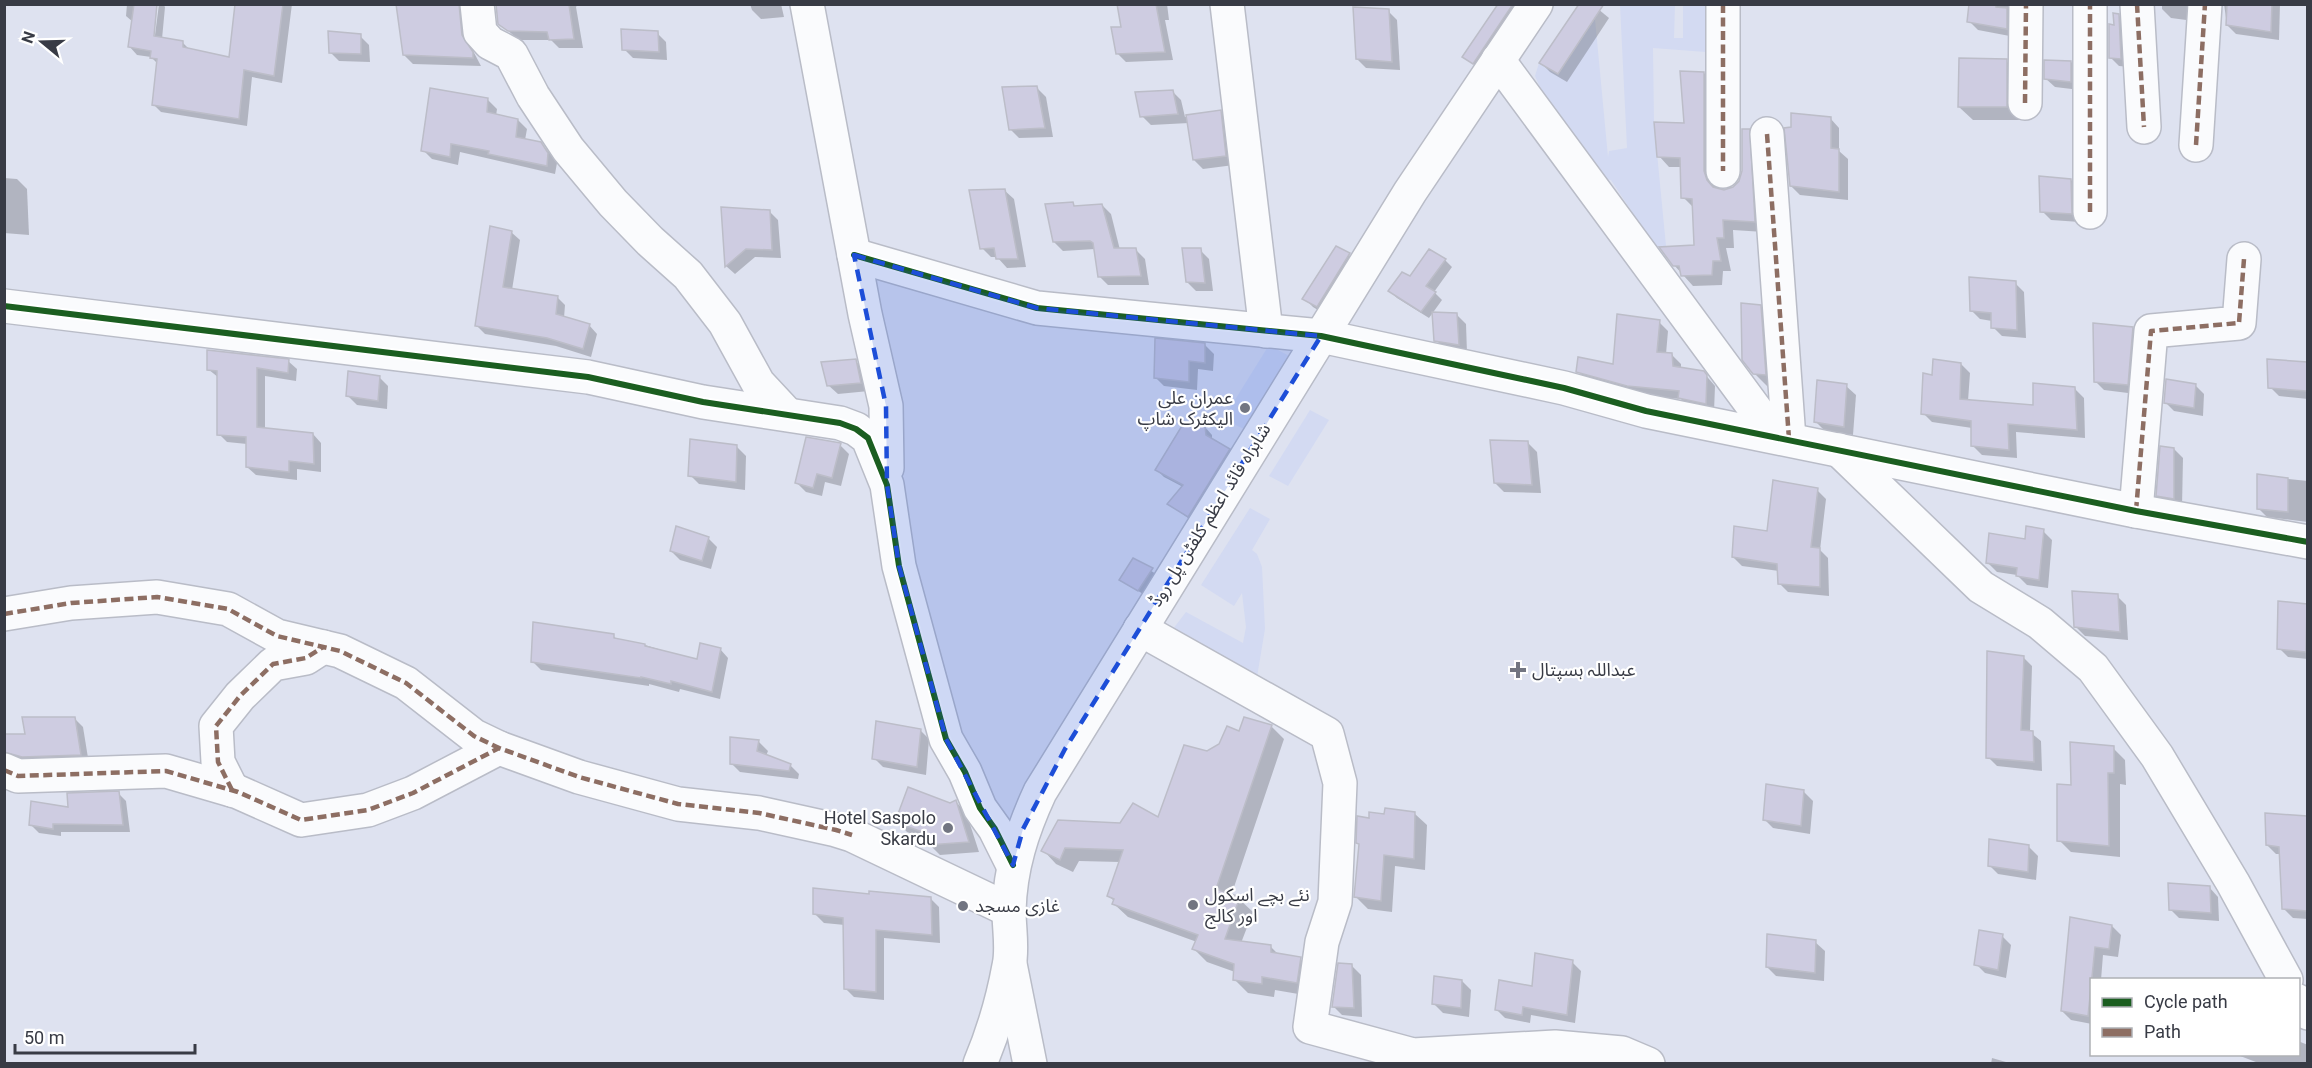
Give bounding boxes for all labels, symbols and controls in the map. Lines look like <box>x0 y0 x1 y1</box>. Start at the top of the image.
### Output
north arrow <box>12 12 72 72</box>
text: N <box>17 29 39 46</box>
place label: عمران علی الیکٹرک شاپ <box>1138 387 1233 431</box>
marker: عمران علی الیکٹرک شاپ <box>1238 401 1252 415</box>
street label: شاہراہ قائد اعظم کلفٹن پل روڈ <box>1144 419 1277 612</box>
place label: عبداللہ ہسپتال <box>1532 659 1636 681</box>
marker: عبداللہ ہسپتال <box>1509 661 1527 679</box>
place label: Hotel Saspolo Skardu <box>824 807 936 849</box>
marker: Hotel Saspolo Skardu <box>941 821 955 835</box>
place label: نئے بچے اسکول اور کالج <box>1205 884 1310 929</box>
place label: غازی مسجد <box>975 895 1060 917</box>
marker: نئے بچے اسکول اور کالج <box>1186 898 1200 912</box>
marker: غازی مسجد <box>956 899 970 913</box>
legend <box>2090 978 2300 1056</box>
text: Cycle path <box>2144 991 2228 1012</box>
scale bar <box>15 1017 195 1055</box>
text: Path <box>2144 1021 2181 1042</box>
text: 50 m <box>24 1027 64 1048</box>

